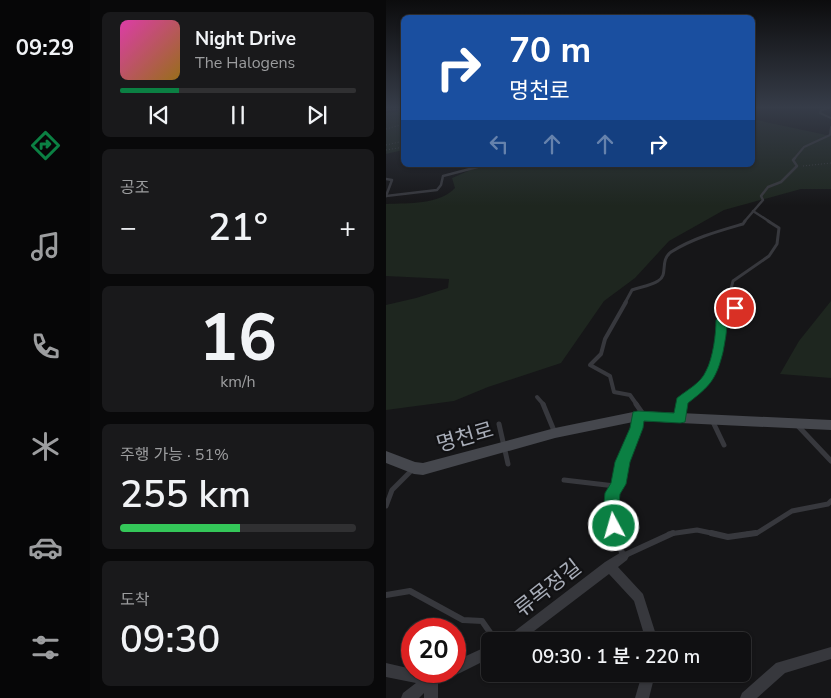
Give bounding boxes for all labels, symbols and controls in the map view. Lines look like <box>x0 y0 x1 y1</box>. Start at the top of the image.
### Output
text: Night Drive <box>195 26 296 52</box>
text: 70 m <box>509 27 591 74</box>
text: 09:29 <box>16 33 74 63</box>
icon: right <box>426 35 491 100</box>
text: The Halogens <box>195 52 295 74</box>
text: 명천로 <box>509 76 570 106</box>
icon: previous <box>145 101 173 129</box>
icon: pause <box>224 101 252 129</box>
icon: next <box>303 101 331 129</box>
icon: directions <box>28 128 63 163</box>
icon: left <box>485 130 513 158</box>
icon: ahead <box>538 130 566 158</box>
icon: ahead <box>591 130 619 158</box>
icon: right <box>644 130 672 158</box>
text: 공조 <box>120 177 149 199</box>
text: 21° <box>208 202 268 253</box>
text: − <box>120 209 137 247</box>
text: + <box>339 209 356 247</box>
icon: music <box>28 229 63 264</box>
pin <box>714 287 756 329</box>
text: 16 <box>199 294 277 383</box>
icon: arrive <box>721 294 749 322</box>
icon: phone <box>28 329 63 364</box>
text: km/h <box>220 371 256 393</box>
street label: 명천로 <box>433 416 497 458</box>
icon: climate <box>28 429 63 464</box>
text: 주행 가능 · 51% <box>120 444 229 466</box>
text: 255 km <box>120 469 251 520</box>
position arrow <box>587 499 639 551</box>
icon: car <box>28 530 63 565</box>
street label: 류목정길 <box>509 553 587 623</box>
text: 도착 <box>120 589 149 611</box>
text: 09:30 <box>120 614 220 665</box>
speed limit sign: 20 <box>401 618 466 683</box>
icon: filters <box>28 630 63 665</box>
text: 09:30 · 1 분 · 220 m <box>532 644 700 670</box>

